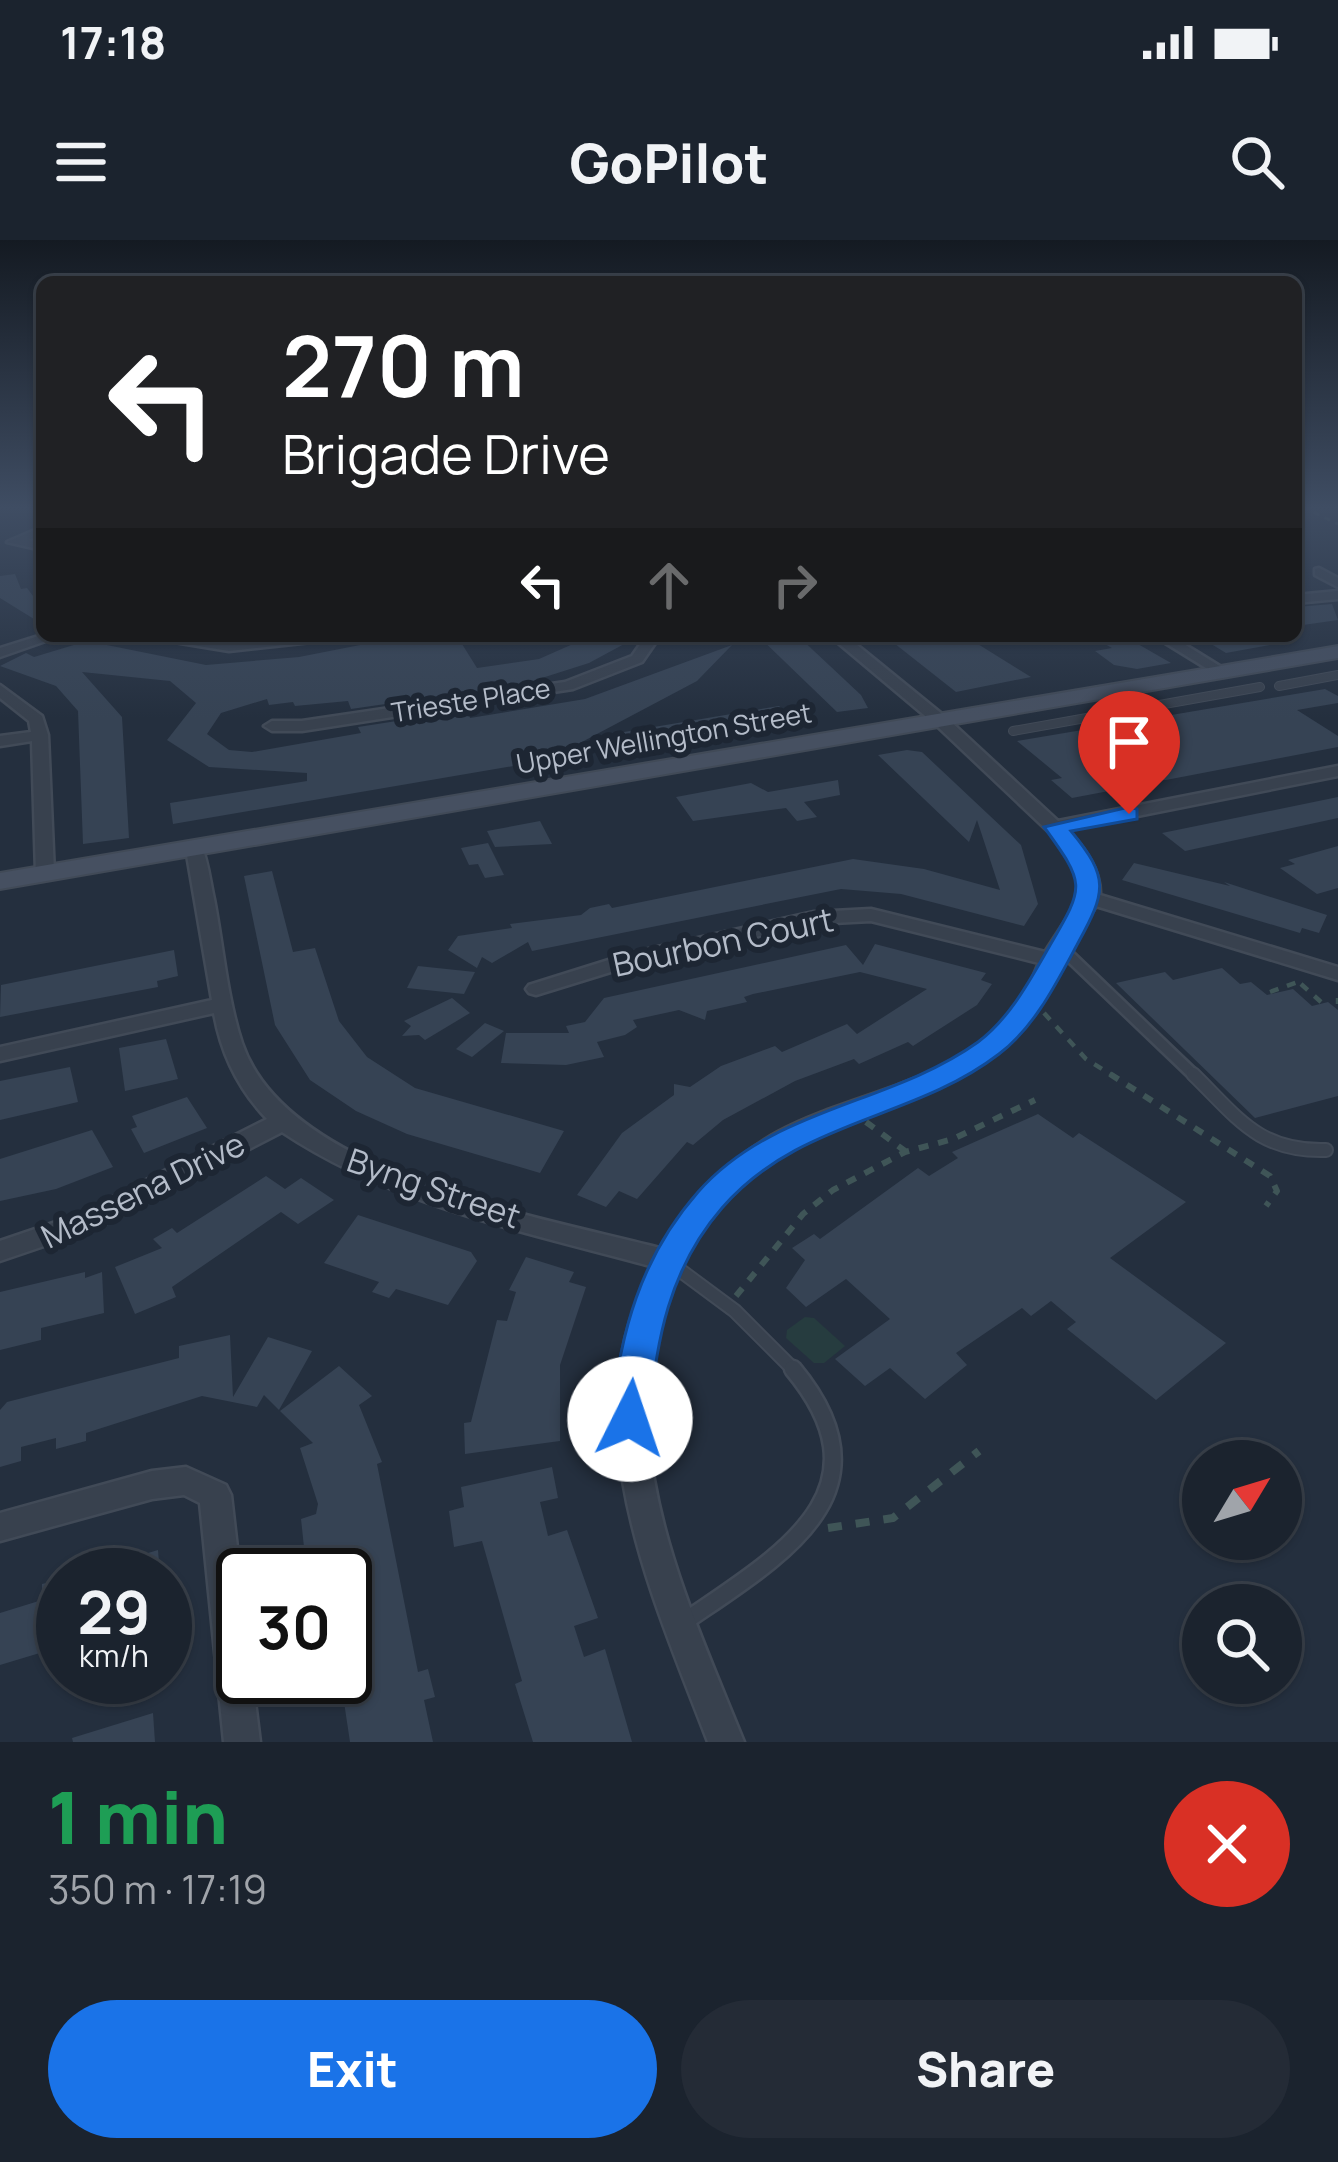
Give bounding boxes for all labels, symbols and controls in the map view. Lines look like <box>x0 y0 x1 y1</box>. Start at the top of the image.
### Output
text: 17:18 <box>60 11 166 73</box>
text: GoPilot <box>570 125 768 199</box>
icon: menu <box>48 129 114 195</box>
icon: search <box>1224 129 1290 195</box>
text: 270 m <box>282 307 524 422</box>
icon: left <box>84 324 240 480</box>
text: Brigade Drive <box>282 416 610 490</box>
icon: left <box>510 552 576 618</box>
icon: ahead <box>636 552 702 618</box>
icon: right <box>762 552 828 618</box>
street label: Trieste Place <box>389 669 553 730</box>
pin <box>1078 691 1180 814</box>
street label: Upper Wellington Street <box>513 693 814 782</box>
icon: arrive <box>1096 709 1162 775</box>
street label: Bourbon Court <box>608 896 837 987</box>
street label: Massena Drive <box>34 1121 252 1258</box>
street label: Byng Street <box>342 1137 527 1238</box>
position arrow <box>567 1356 693 1482</box>
north arrow <box>1182 1440 1302 1560</box>
map controls <box>1182 1440 1302 1704</box>
speed limit sign: 30 <box>216 1548 372 1704</box>
text: 29 <box>77 1570 151 1652</box>
button: search <box>1182 1584 1302 1704</box>
text: km/h <box>79 1635 149 1676</box>
text: 1 min <box>48 1767 228 1866</box>
button: close <box>1164 1781 1290 1907</box>
text: 350 m · 17:19 <box>48 1862 267 1916</box>
button: Exit <box>48 2000 657 2138</box>
button: Share <box>681 2000 1290 2138</box>

